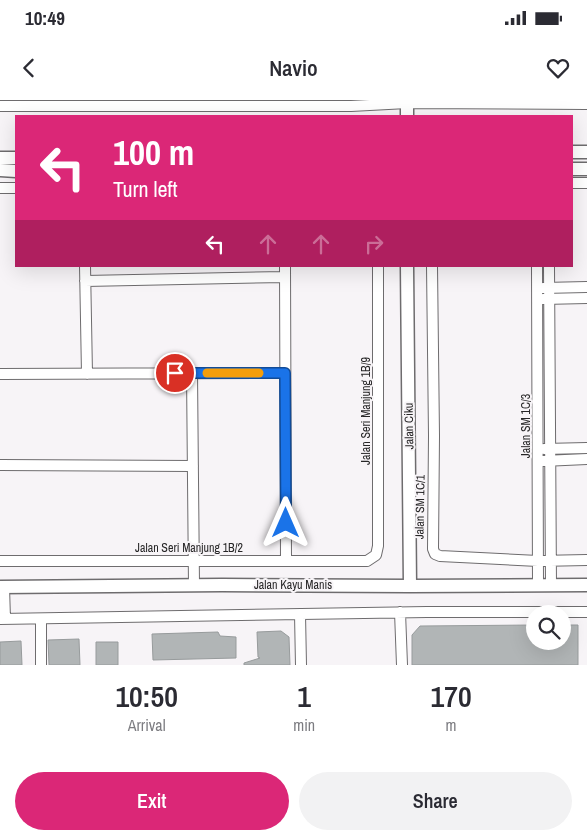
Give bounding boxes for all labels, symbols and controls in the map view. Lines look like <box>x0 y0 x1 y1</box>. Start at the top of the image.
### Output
text: 10:49 <box>25 5 65 31</box>
text: Navio <box>269 53 318 83</box>
icon: back <box>15 54 43 82</box>
icon: heart <box>544 54 572 82</box>
text: 100 m <box>113 129 194 176</box>
icon: left <box>30 135 95 200</box>
text: Turn left <box>113 174 178 204</box>
icon: left <box>201 230 229 258</box>
icon: ahead <box>254 230 282 258</box>
icon: ahead <box>307 230 335 258</box>
icon: right <box>360 230 388 258</box>
pin <box>154 352 196 394</box>
street label: Jalan Seri Manjung 1B/9 <box>358 357 374 465</box>
icon: arrive <box>161 359 189 387</box>
street label: Jalan SM 1C/3 <box>518 394 534 458</box>
street label: Jalan Ciku <box>401 403 417 449</box>
street label: Jalan SM 1C/1 <box>411 474 429 539</box>
position arrow <box>259 496 311 548</box>
street label: Jalan Seri Manjung 1B/2 <box>135 540 243 556</box>
street label: Jalan Kayu Manis <box>254 577 332 593</box>
map controls <box>526 605 571 650</box>
button: search <box>526 605 571 650</box>
text: 10:50 <box>115 676 178 716</box>
text: 1 <box>297 676 311 716</box>
text: 170 <box>431 676 472 716</box>
text: Arrival <box>128 714 166 736</box>
text: min <box>293 714 315 736</box>
text: m <box>446 714 457 736</box>
button: Exit <box>15 772 289 830</box>
button: Share <box>299 772 572 830</box>

